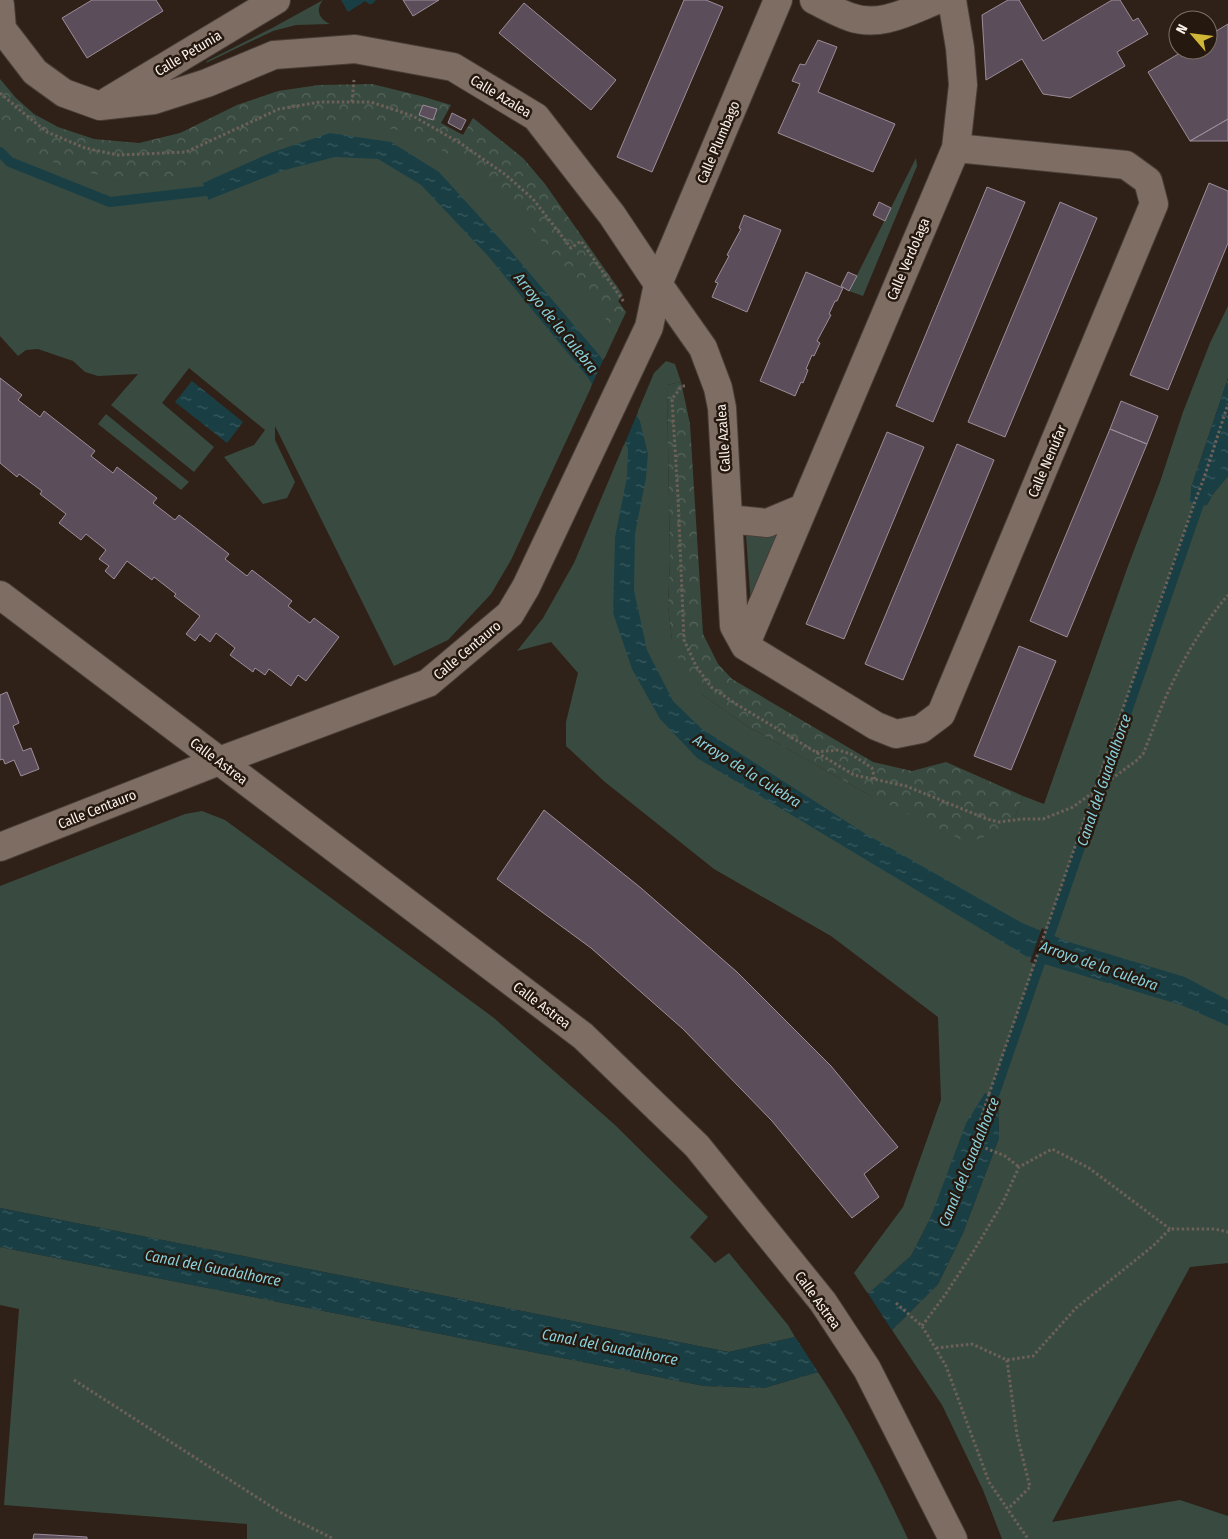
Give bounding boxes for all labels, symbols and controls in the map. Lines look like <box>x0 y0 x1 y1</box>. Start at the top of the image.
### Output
north arrow <box>1168 10 1218 60</box>
text: N <box>1172 21 1191 37</box>
street label: Calle Petunia <box>152 27 225 80</box>
street label: Calle Azalea <box>467 72 534 121</box>
street label: Calle Plumbago <box>693 98 743 186</box>
street label: Calle Verdolaga <box>883 215 933 303</box>
water label: Arroyo de la Culebra <box>509 269 602 377</box>
street label: Calle Azalea <box>713 403 734 472</box>
street label: Calle Nenúfar <box>1025 422 1070 500</box>
street label: Calle Centauro <box>430 617 505 684</box>
water label: Canal del Guadalhorce <box>1073 712 1135 848</box>
water label: Arroyo de la Culebra <box>689 730 804 812</box>
street label: Calle Astrea <box>187 734 251 789</box>
street label: Calle Centauro <box>56 786 139 833</box>
water label: Arroyo de la Culebra <box>1037 937 1161 995</box>
street label: Calle Astrea <box>510 978 574 1033</box>
water label: Canal del Guadalhorce <box>935 1095 1003 1229</box>
water label: Canal del Guadalhorce <box>144 1246 282 1290</box>
street label: Calle Astrea <box>791 1268 844 1333</box>
water label: Canal del Guadalhorce <box>541 1325 679 1369</box>

